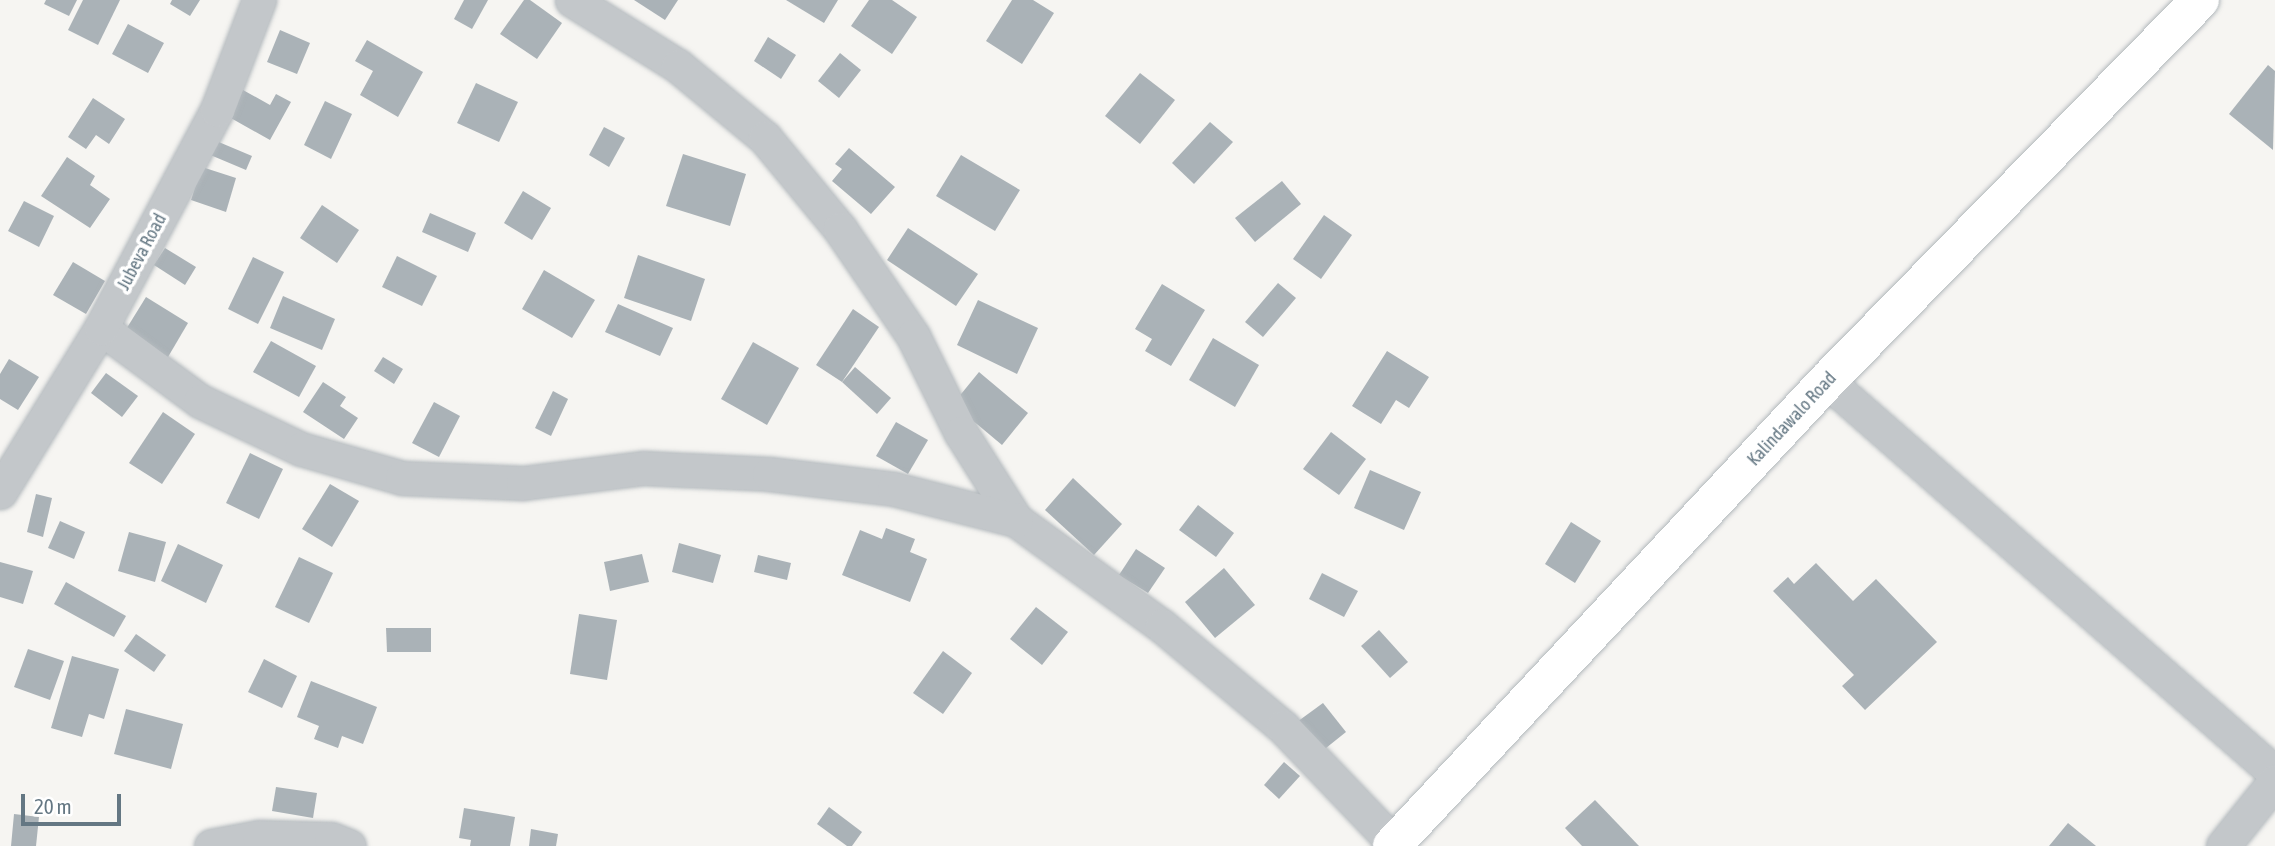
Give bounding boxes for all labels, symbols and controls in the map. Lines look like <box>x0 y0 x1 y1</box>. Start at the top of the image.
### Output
street label: Jubeva Road <box>113 210 171 294</box>
street label: Kalindawalo Road <box>1743 368 1841 470</box>
scale bar <box>24 780 124 824</box>
text: 20 m <box>34 794 72 818</box>

